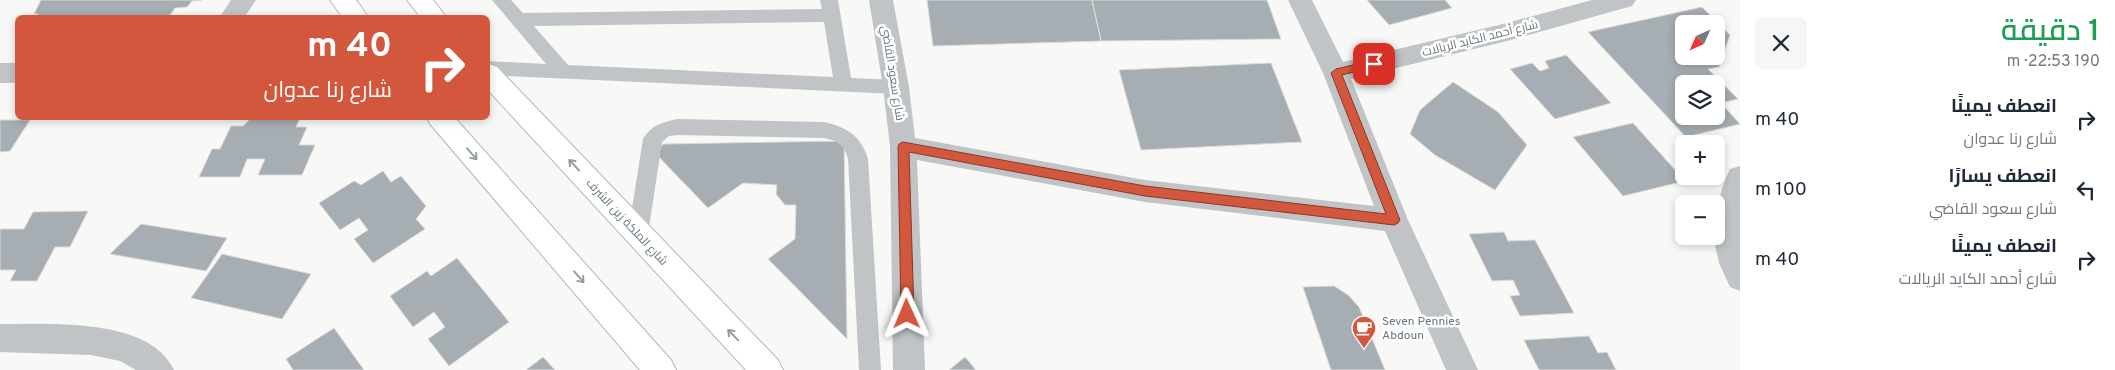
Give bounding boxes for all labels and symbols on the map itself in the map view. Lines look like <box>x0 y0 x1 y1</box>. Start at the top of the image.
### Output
north arrow <box>1675 15 1725 65</box>
street label: شارع أحمد الكايد الريالات <box>1420 16 1540 61</box>
street label: شارع سعود القاضي <box>876 24 907 122</box>
pin <box>1353 43 1395 85</box>
one-way arrow <box>466 148 478 161</box>
one-way arrow <box>568 159 580 172</box>
street label: شارع الملكة زين الشرف <box>582 176 671 270</box>
one-way arrow <box>573 270 584 283</box>
position arrow <box>880 287 932 339</box>
place label: Seven Pennies Abdoun <box>1382 314 1460 344</box>
cafe icon: Seven Pennies Abdoun <box>1351 315 1377 349</box>
one-way arrow <box>727 328 739 341</box>

